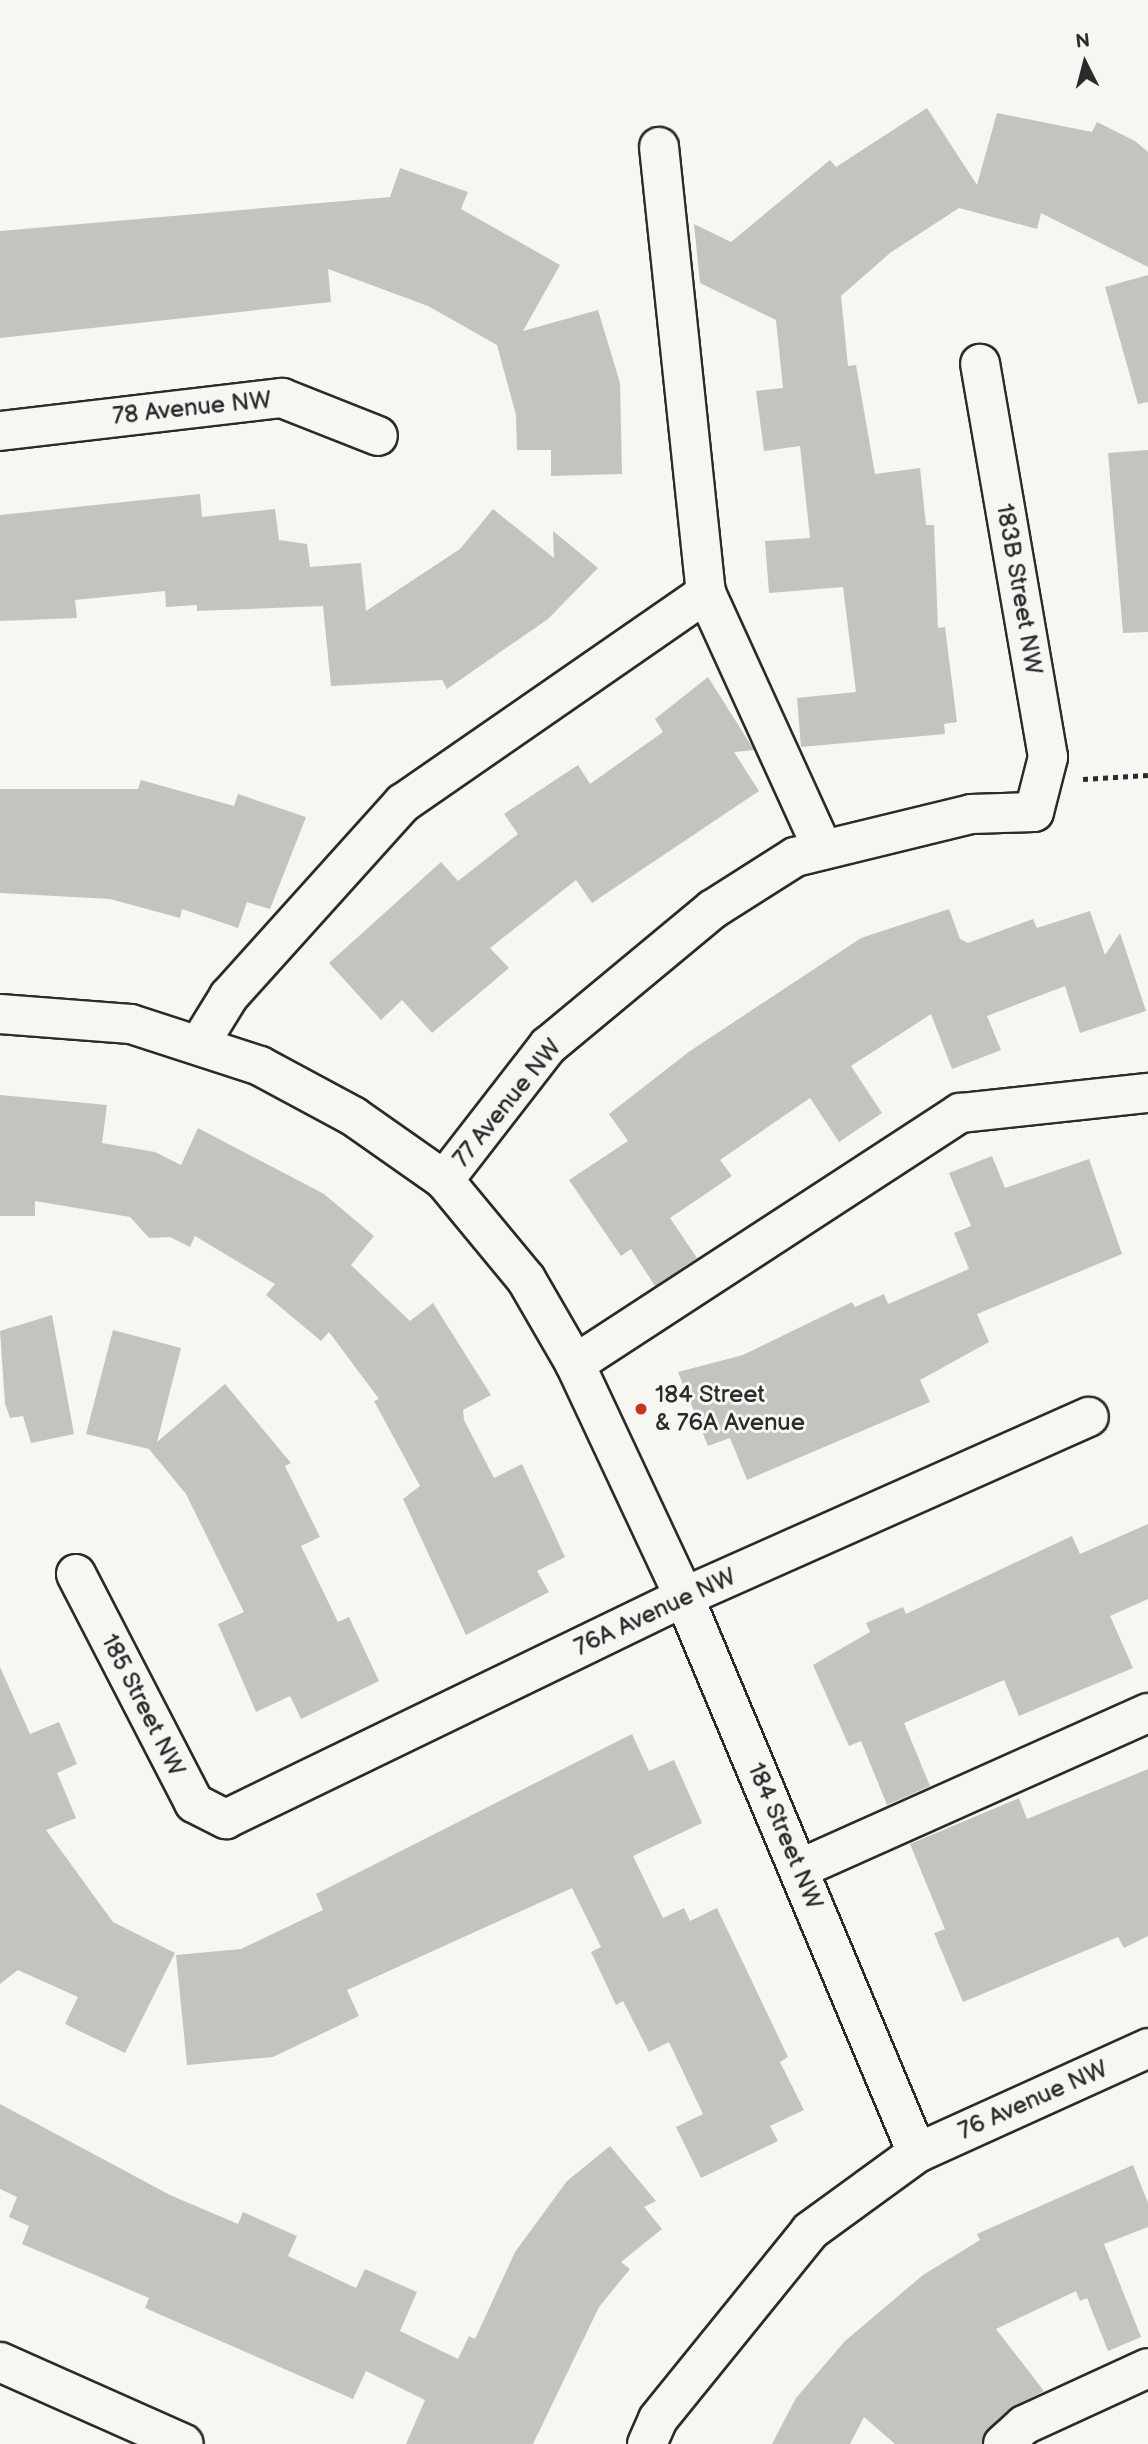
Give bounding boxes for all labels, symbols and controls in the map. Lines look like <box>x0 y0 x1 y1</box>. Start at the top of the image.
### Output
north arrow <box>1050 28 1120 98</box>
text: N <box>1074 29 1091 54</box>
street label: 78 Avenue NW <box>111 385 273 431</box>
street label: 183B Street NW <box>990 501 1048 677</box>
street label: 77 Avenue NW <box>446 1033 568 1173</box>
place label: 184 Street & 76A Avenue <box>655 1381 806 1437</box>
marker: 184 Street & 76A Avenue <box>633 1401 649 1417</box>
street label: 76A Avenue NW <box>570 1562 740 1662</box>
street label: 185 Street NW <box>95 1629 191 1781</box>
street label: 184 Street NW <box>741 1758 829 1914</box>
street label: 76 Avenue NW <box>954 2054 1112 2146</box>

